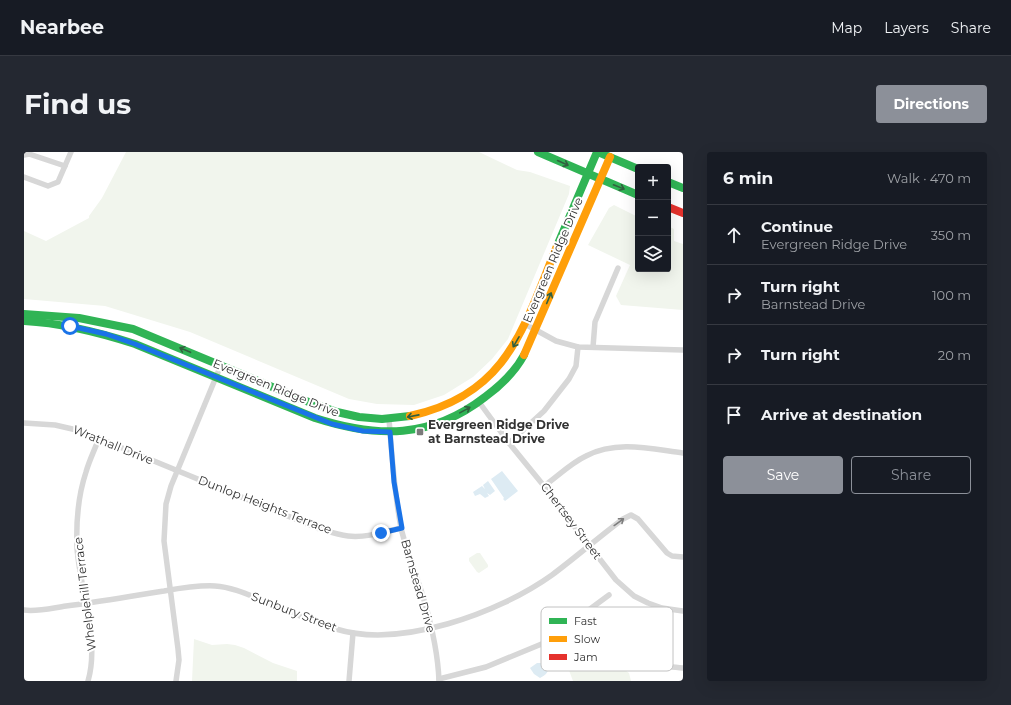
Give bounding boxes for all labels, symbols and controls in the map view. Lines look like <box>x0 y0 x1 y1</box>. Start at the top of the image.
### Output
text: Nearbee <box>20 16 104 39</box>
text: Map <box>831 19 862 37</box>
text: Layers <box>884 19 929 37</box>
text: Share <box>951 19 991 37</box>
button: Directions <box>876 85 987 123</box>
text: Find us <box>24 87 131 121</box>
one-way arrow <box>556 160 568 167</box>
map controls <box>635 164 671 272</box>
button: + <box>635 164 671 200</box>
text: 6 min <box>723 168 773 188</box>
text: Walk · 470 m <box>887 170 971 186</box>
one-way arrow <box>613 184 625 191</box>
street label: Evergreen Ridge Drive <box>519 195 586 325</box>
button: − <box>635 200 671 236</box>
text: Continue <box>761 217 833 236</box>
icon: ahead <box>723 224 745 246</box>
text: 350 m <box>931 227 971 243</box>
button: layers <box>635 236 671 272</box>
text: Evergreen Ridge Drive <box>761 236 907 252</box>
text: Turn right <box>761 277 840 296</box>
icon: right <box>723 284 745 306</box>
text: 100 m <box>932 287 971 303</box>
one-way arrow <box>546 293 553 305</box>
text: Barnstead Drive <box>761 296 865 312</box>
route start <box>61 317 79 335</box>
one-way arrow <box>511 336 519 348</box>
icon: right <box>723 344 745 366</box>
text: Turn right <box>761 345 840 364</box>
one-way arrow <box>179 346 191 353</box>
text: 20 m <box>938 347 971 363</box>
street label: Evergreen Ridge Drive <box>211 355 342 420</box>
icon: arrive <box>723 404 745 426</box>
text: Arrive at destination <box>761 405 922 424</box>
one-way arrow <box>459 406 471 414</box>
one-way arrow <box>407 412 420 420</box>
place label: Evergreen Ridge Drive at Barnstead Drive <box>428 417 570 446</box>
street label: Wrathall Drive <box>71 422 156 467</box>
marker: Evergreen Ridge Drive at Barnstead Drive <box>415 427 425 437</box>
button: Save <box>723 456 843 494</box>
button: Share <box>851 456 971 494</box>
street label: Dunlop Heights Terrace <box>196 472 334 537</box>
street label: Chertsey Street <box>538 479 605 562</box>
one-way arrow <box>614 518 625 526</box>
route end <box>372 524 390 542</box>
street label: Whelplehill Terrace <box>70 536 99 652</box>
street label: Barnstead Drive <box>398 537 439 634</box>
street label: Sunbury Street <box>249 588 339 635</box>
legend <box>541 607 673 671</box>
text: Fast <box>574 614 598 628</box>
text: Slow <box>574 632 600 646</box>
text: Jam <box>573 650 598 664</box>

